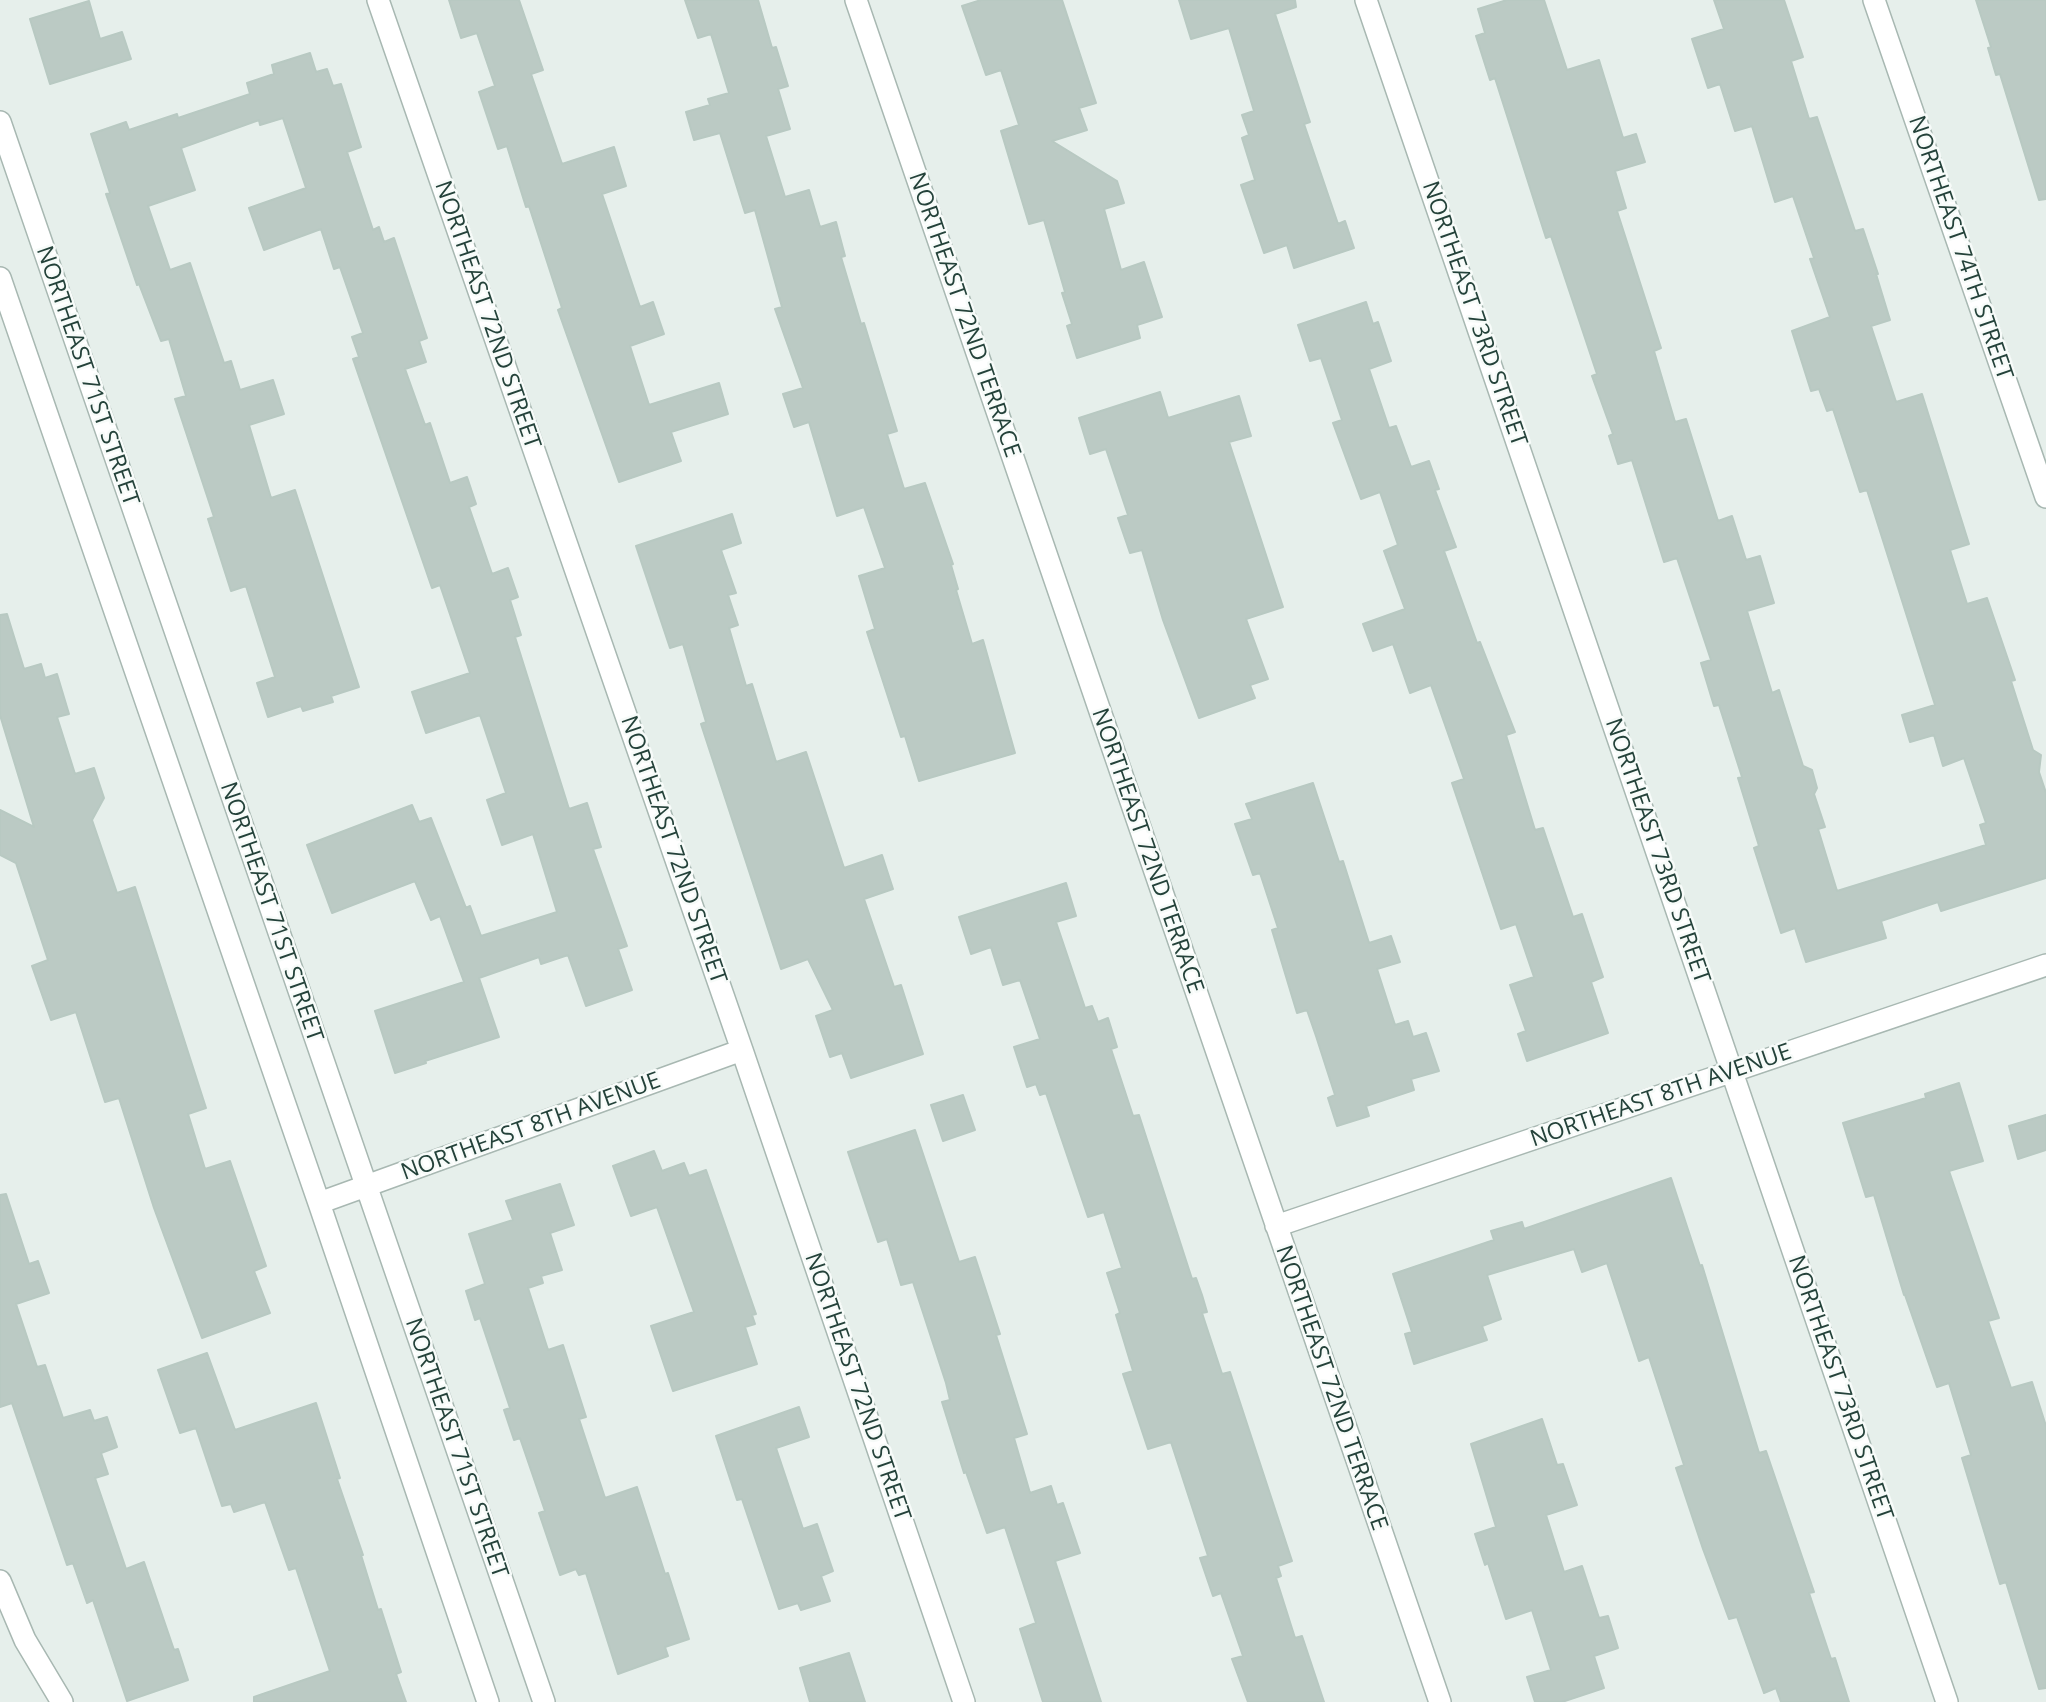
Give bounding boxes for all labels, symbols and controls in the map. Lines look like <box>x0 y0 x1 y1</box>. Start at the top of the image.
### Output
street label: NORTHEAST 74TH STREET <box>1902 112 2018 384</box>
street label: NORTHEAST 72ND TERRACE <box>902 169 1026 461</box>
street label: NORTHEAST 72ND STREET <box>428 177 546 453</box>
street label: NORTHEAST 73RD STREET <box>1416 178 1532 450</box>
street label: NORTHEAST 71ST STREET <box>30 243 144 509</box>
street label: NORTHEAST 72ND TERRACE <box>1085 705 1209 997</box>
street label: NORTHEAST 72ND STREET <box>614 712 732 988</box>
street label: NORTHEAST 73RD STREET <box>1599 715 1715 987</box>
street label: NORTHEAST 71ST STREET <box>214 779 328 1045</box>
street label: NORTHEAST 8TH AVENUE <box>1527 1038 1795 1154</box>
street label: NORTHEAST 8TH AVENUE <box>397 1067 665 1187</box>
street label: NORTHEAST 72ND TERRACE <box>1269 1242 1393 1534</box>
street label: NORTHEAST 72ND STREET <box>798 1249 916 1525</box>
street label: NORTHEAST 73RD STREET <box>1782 1252 1898 1524</box>
street label: NORTHEAST 71ST STREET <box>399 1315 513 1581</box>

